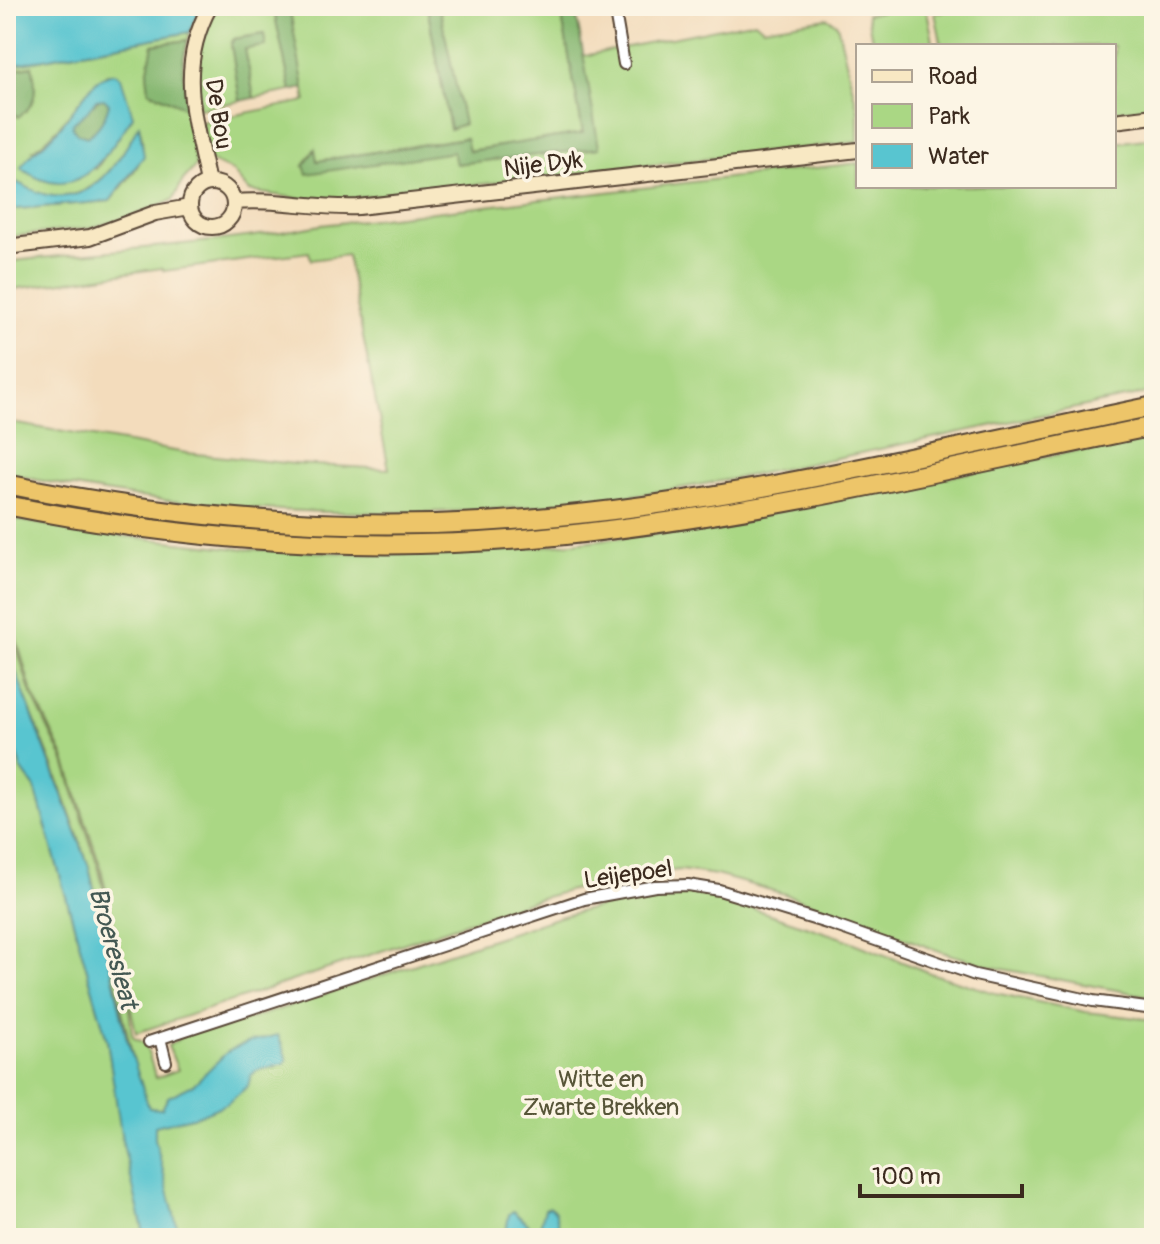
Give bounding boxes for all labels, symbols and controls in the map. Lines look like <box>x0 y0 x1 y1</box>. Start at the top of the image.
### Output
legend <box>856 44 1116 188</box>
text: Road <box>928 62 978 91</box>
street label: De Bou <box>199 77 238 151</box>
text: Park <box>928 102 970 131</box>
text: Water <box>928 142 989 171</box>
street label: Nije Dyk <box>502 145 584 184</box>
street label: Leijepoel <box>582 854 674 895</box>
water label: Broeresleat <box>81 884 145 1015</box>
park label: Witte en Zwarte Brekken <box>523 1065 679 1122</box>
scale bar <box>860 1148 1022 1198</box>
text: 100 m <box>872 1162 941 1191</box>

